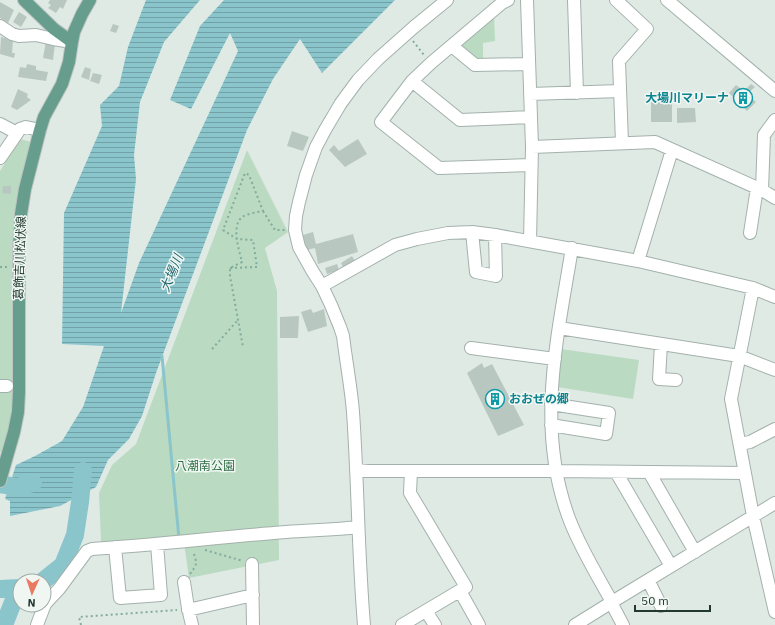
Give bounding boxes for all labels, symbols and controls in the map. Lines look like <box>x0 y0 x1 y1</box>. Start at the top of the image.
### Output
building icon: 大場川マリーナ <box>732 87 754 109</box>
place label: 大場川マリーナ <box>645 90 729 105</box>
street label: 葛飾吉川松伏線 <box>11 216 28 300</box>
water label: 大場川 <box>156 250 187 294</box>
building icon: おおぜの郷 <box>484 388 506 410</box>
place label: おおぜの郷 <box>509 391 569 406</box>
park label: 八潮南公園 <box>175 458 235 473</box>
north arrow <box>12 573 52 613</box>
scale bar <box>635 587 710 613</box>
text: 50 m <box>641 593 669 608</box>
text: N <box>27 596 36 610</box>

